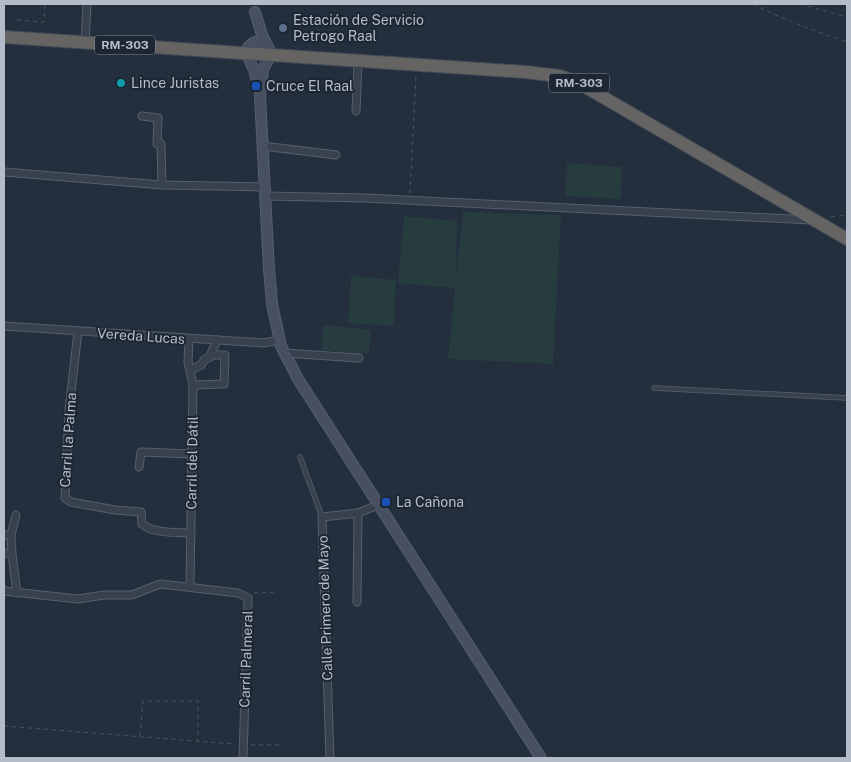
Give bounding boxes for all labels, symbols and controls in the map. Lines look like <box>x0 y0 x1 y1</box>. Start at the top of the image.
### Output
place label: Estación de Servicio Petrogo Raal <box>293 12 424 44</box>
marker: Estación de Servicio Petrogo Raal <box>277 22 289 34</box>
road number: RM-303 <box>95 36 155 54</box>
road number: RM-303 <box>549 74 609 92</box>
place label: Lince Juristas <box>131 75 219 91</box>
marker: Lince Juristas <box>115 77 127 89</box>
place label: Cruce El Raal <box>266 78 353 94</box>
marker: Cruce El Raal <box>250 80 262 92</box>
street label: Vereda Lucas <box>97 325 185 347</box>
street label: Carril la Palma <box>57 392 79 488</box>
street label: Carril del Dátil <box>183 416 201 510</box>
place label: La Cañona <box>396 494 464 510</box>
marker: La Cañona <box>380 496 392 508</box>
street label: Calle Primero de Mayo <box>314 535 336 681</box>
street label: Carril Palmeral <box>236 610 256 708</box>

